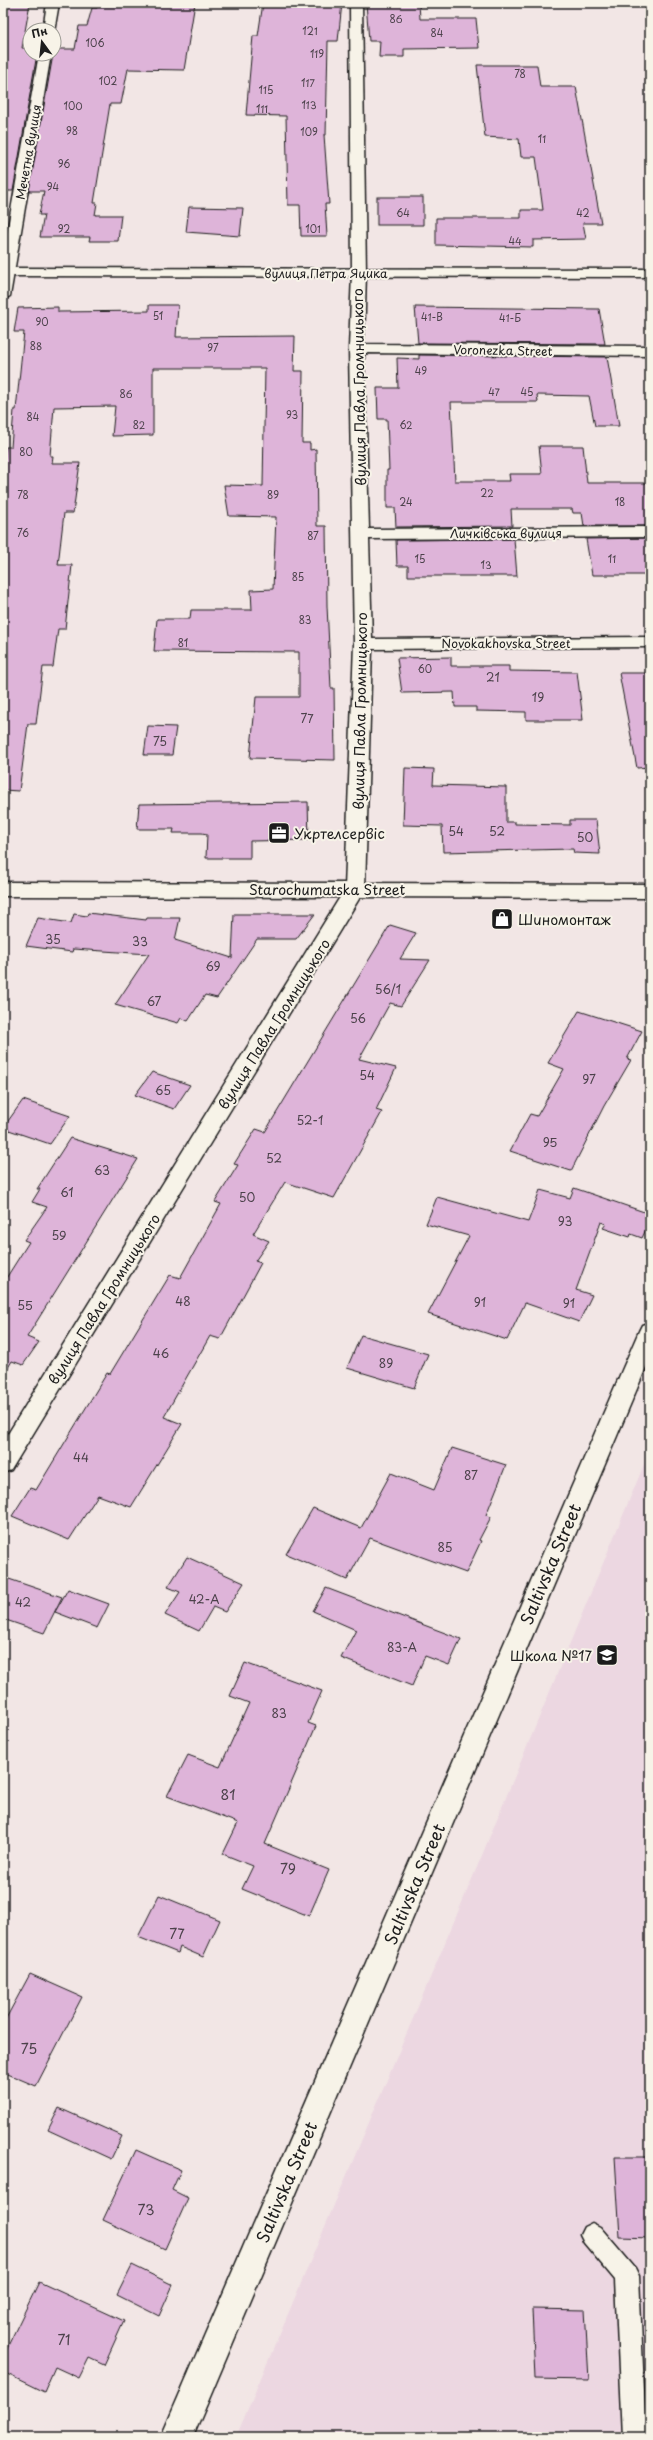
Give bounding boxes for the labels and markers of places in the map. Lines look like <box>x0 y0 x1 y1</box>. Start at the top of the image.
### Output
office icon: Укртелсервіс <box>266 820 292 846</box>
place label: Укртелсервіс <box>294 823 385 844</box>
shop icon: Шиномонтаж <box>489 906 515 932</box>
place label: Шиномонтаж <box>518 909 612 930</box>
school or university icon: Школа №17 <box>594 1642 620 1668</box>
place label: Школа №17 <box>510 1645 593 1666</box>

